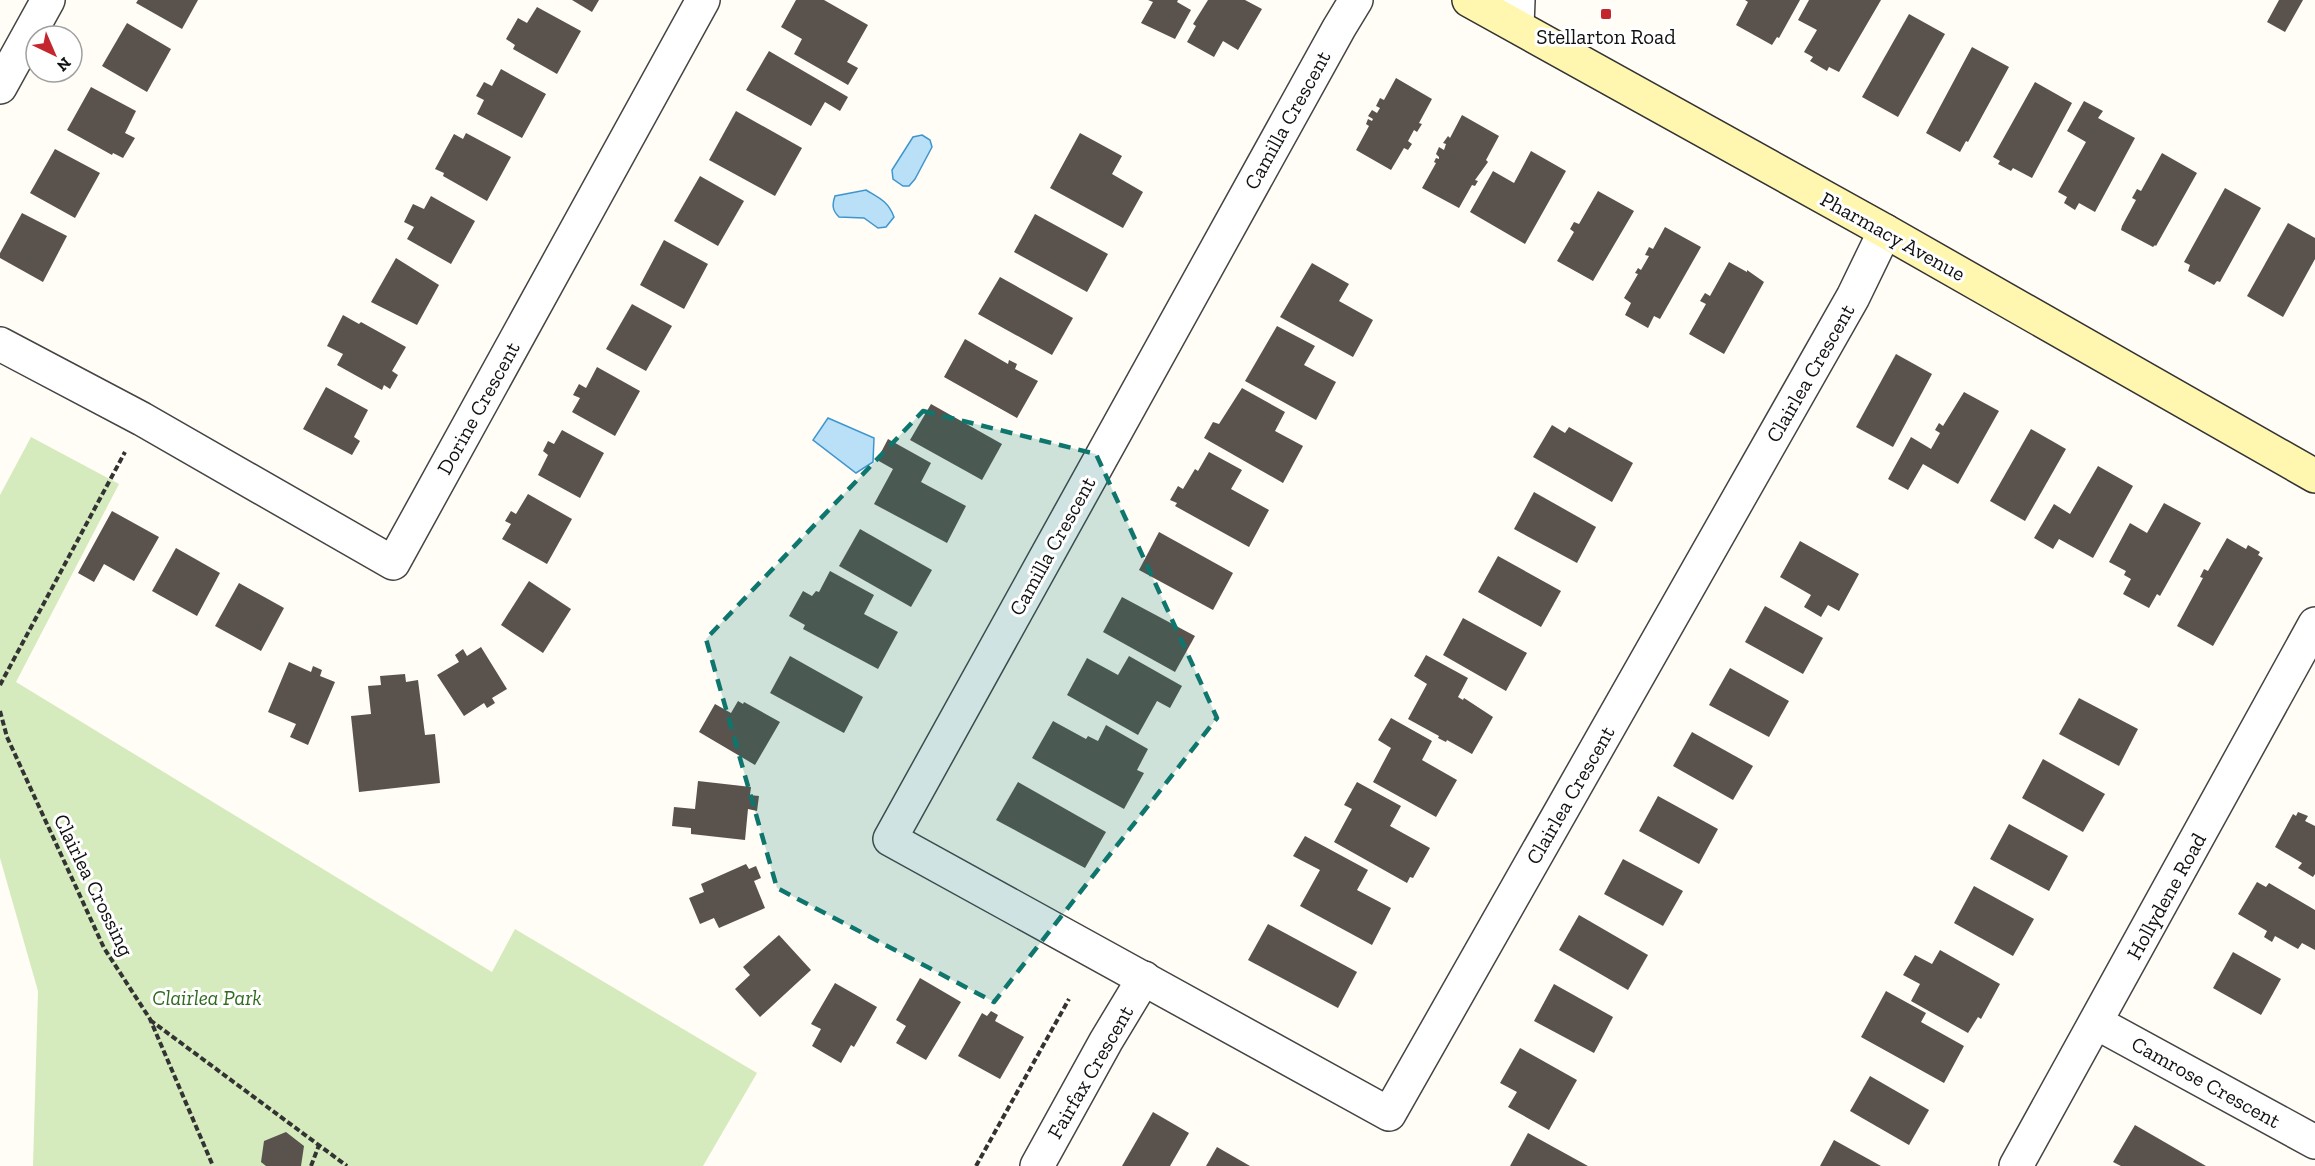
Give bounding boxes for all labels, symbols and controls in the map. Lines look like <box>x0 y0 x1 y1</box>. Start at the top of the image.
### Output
marker: Stellarton Road <box>1599 7 1613 21</box>
north arrow <box>24 24 84 84</box>
place label: Stellarton Road <box>1536 24 1676 49</box>
street label: Camilla Crescent <box>1239 46 1336 194</box>
text: N <box>53 53 75 75</box>
street label: Pharmacy Avenue <box>1816 186 1970 286</box>
street label: Clairlea Crescent <box>1760 299 1860 446</box>
street label: Dorine Crescent <box>431 337 525 479</box>
street label: Camilla Crescent <box>1004 472 1101 620</box>
street label: Clairlea Crescent <box>1520 721 1620 868</box>
street label: Clairlea Crossing <box>49 810 139 961</box>
street label: Hollydene Road <box>2121 828 2211 964</box>
park label: Clairlea Park <box>152 985 262 1010</box>
street label: Fairfax Crescent <box>1042 1001 1138 1143</box>
street label: Camrose Crescent <box>2127 1031 2285 1133</box>

